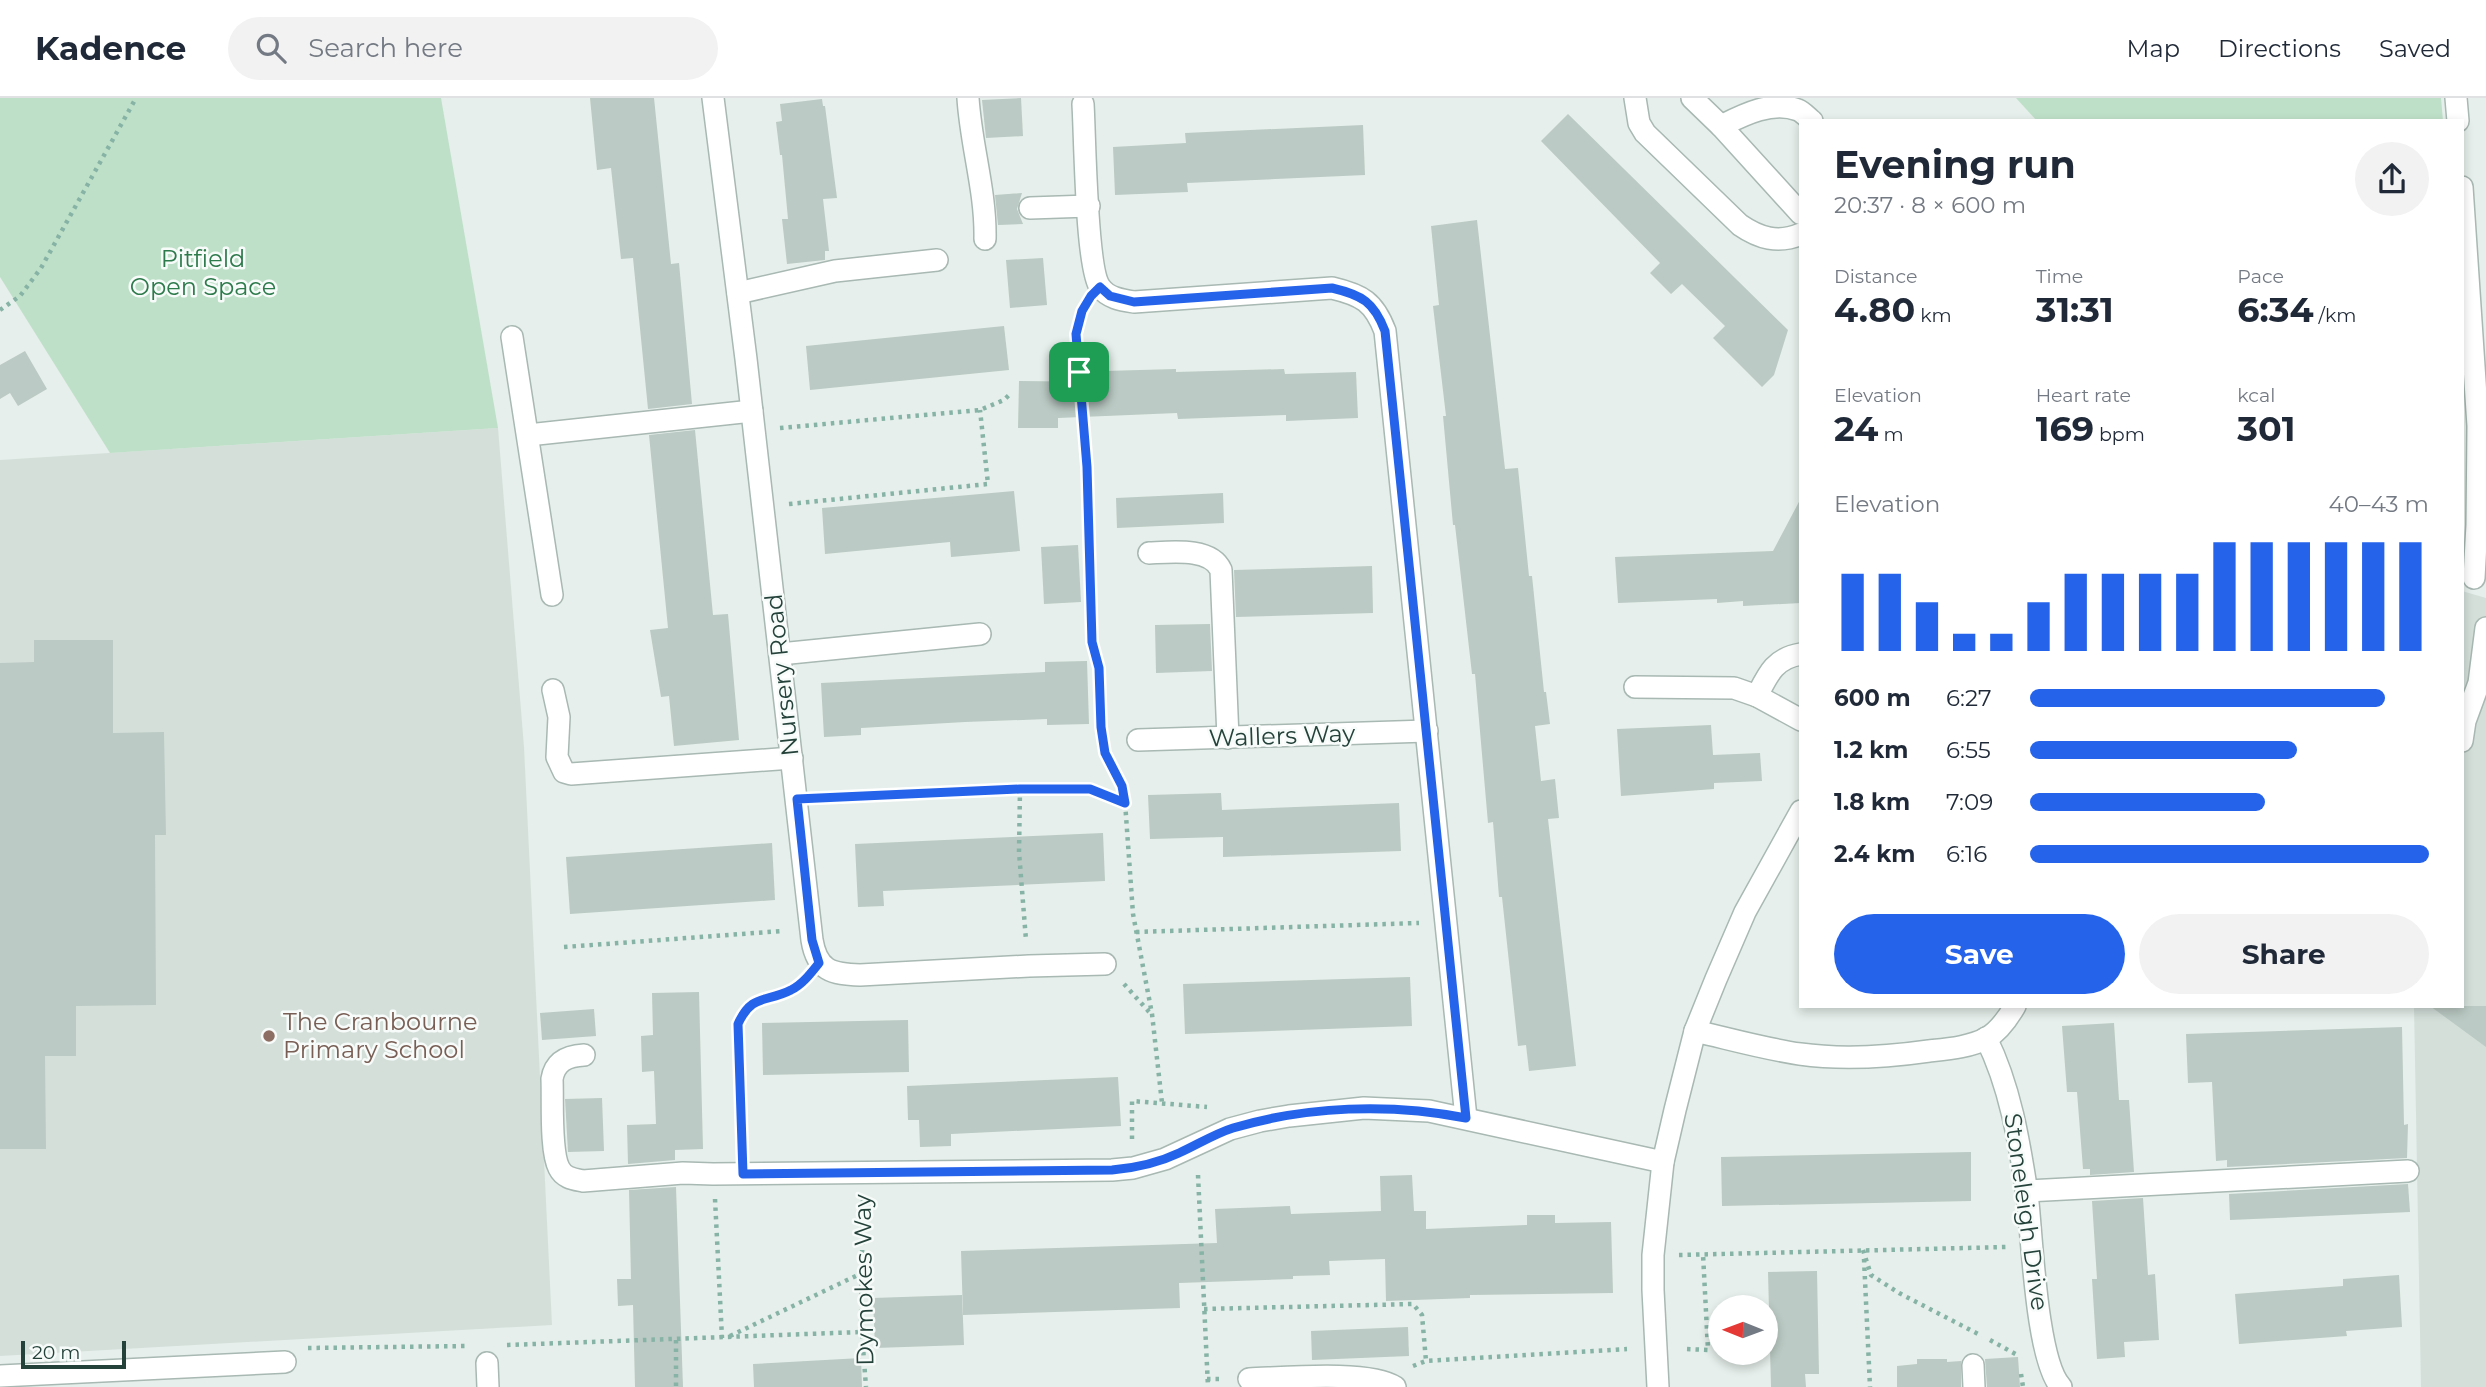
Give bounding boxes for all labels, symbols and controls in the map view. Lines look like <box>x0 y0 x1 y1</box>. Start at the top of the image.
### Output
search box <box>228 17 718 80</box>
text: Kadence <box>35 28 186 68</box>
icon: search <box>252 29 290 67</box>
text: Search here <box>308 32 463 64</box>
text: Map <box>2127 34 2180 63</box>
text: Directions <box>2218 34 2341 63</box>
text: Saved <box>2379 34 2451 63</box>
text: Evening run <box>1834 141 2076 188</box>
button: share <box>2355 142 2429 216</box>
text: 20:37 · 8 × 600 m <box>1834 191 2026 219</box>
park label: Pitfield Open Space <box>130 244 276 301</box>
text: Distance <box>1834 265 1917 288</box>
text: Time <box>2036 265 2083 288</box>
text: Pace <box>2237 265 2284 288</box>
text: 4.80 <box>1834 288 1915 331</box>
text: 31:31 <box>2036 288 2114 331</box>
text: 6:34 <box>2237 288 2314 331</box>
text: km <box>1915 304 1952 327</box>
text: /km <box>2314 304 2356 327</box>
pin <box>1049 342 1109 402</box>
icon: arrive <box>1060 353 1098 391</box>
text: Elevation <box>1834 384 1922 407</box>
text: Heart rate <box>2036 384 2131 407</box>
text: kcal <box>2237 384 2275 407</box>
text: 24 <box>1834 407 1878 450</box>
text: 169 <box>2036 407 2094 450</box>
text: 301 <box>2237 407 2295 450</box>
text: m <box>1878 423 1904 446</box>
text: bpm <box>2094 423 2145 446</box>
text: Elevation <box>1834 490 1940 518</box>
text: 40–43 m <box>2328 490 2429 518</box>
street label: Nursery Road <box>759 593 804 758</box>
text: 600 m <box>1834 684 1911 712</box>
text: 6:27 <box>1946 684 1991 712</box>
street label: Wallers Way <box>1208 718 1356 753</box>
text: 1.2 km <box>1834 736 1908 764</box>
text: 6:55 <box>1946 736 1991 764</box>
text: 1.8 km <box>1834 788 1910 816</box>
text: 7:09 <box>1946 788 1993 816</box>
text: 2.4 km <box>1834 840 1915 868</box>
text: 6:16 <box>1946 840 1987 868</box>
button: Save <box>1834 914 2125 994</box>
button: Share <box>2139 914 2429 994</box>
place label: The Cranbourne Primary School <box>283 1007 477 1064</box>
marker: The Cranbourne Primary School <box>261 1028 277 1044</box>
street label: Stoneleigh Drive <box>1998 1111 2055 1313</box>
street label: Dymokes Way <box>848 1194 879 1366</box>
north arrow <box>1708 1295 1778 1365</box>
map controls <box>1708 1295 1778 1365</box>
scale bar <box>21 1338 126 1370</box>
text: 20 m <box>32 1341 80 1364</box>

